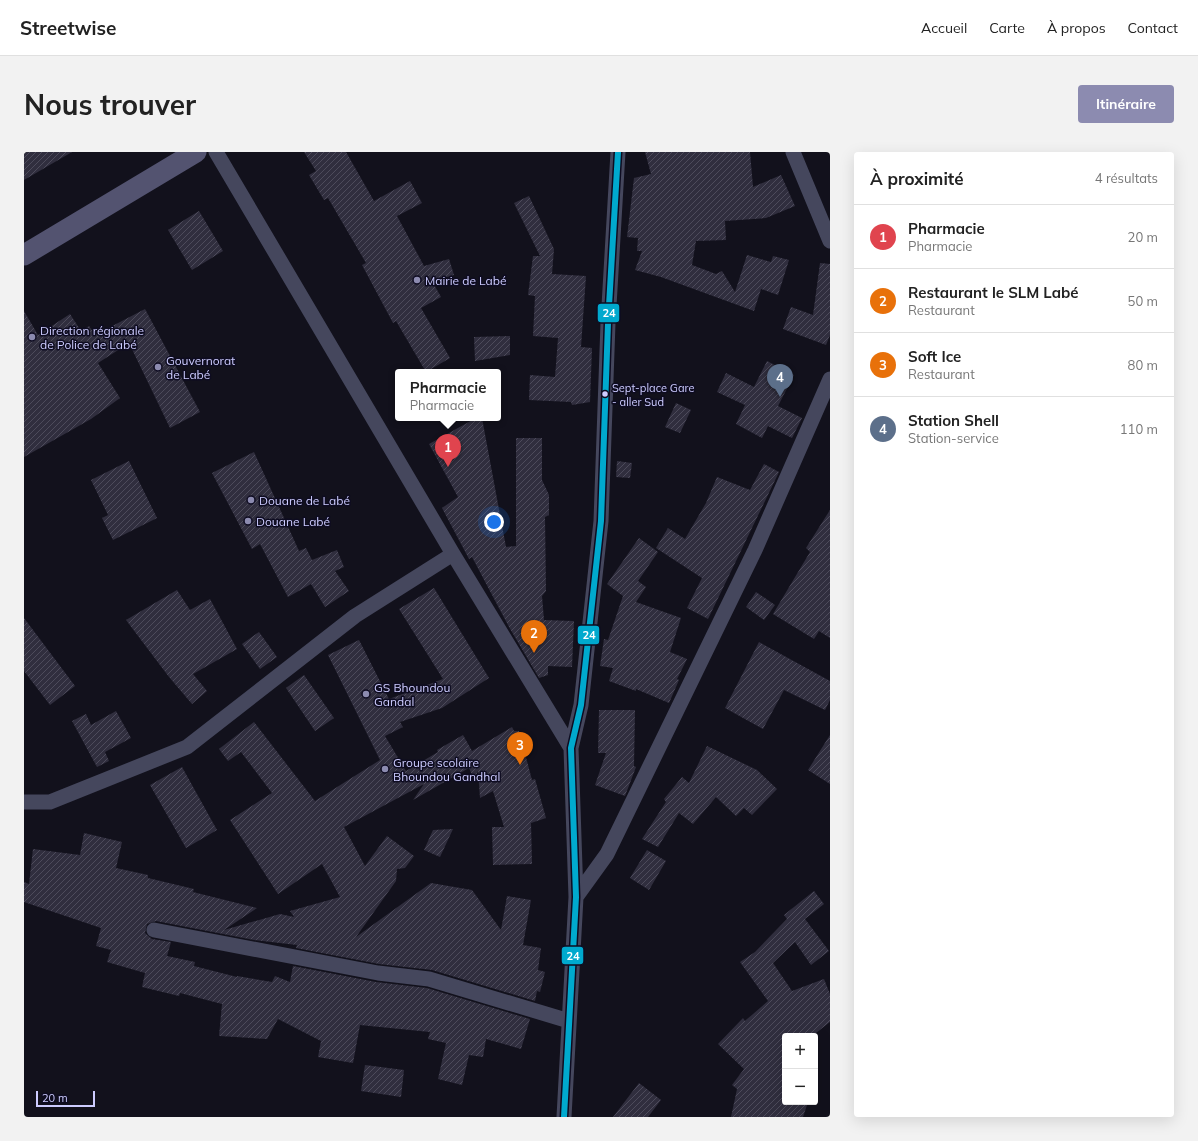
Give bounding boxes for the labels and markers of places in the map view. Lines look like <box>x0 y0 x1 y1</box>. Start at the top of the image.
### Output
place label: Mairie de Labé <box>425 273 507 288</box>
marker: Mairie de Labé <box>412 275 422 285</box>
place label: Direction régionale de Police de Labé <box>40 323 144 352</box>
marker: Direction régionale de Police de Labé <box>27 332 37 342</box>
place label: Gouvernorat de Labé <box>166 353 235 382</box>
marker: Gouvernorat de Labé <box>153 362 163 372</box>
pin: 4 <box>767 364 793 397</box>
place label: Sept-place Gare - aller Sud <box>612 381 694 409</box>
marker: Sept-place Gare - aller Sud <box>600 389 610 399</box>
pin: 1 <box>435 434 461 467</box>
place label: Douane de Labé <box>259 493 350 508</box>
marker: Douane de Labé <box>246 495 256 505</box>
place label: Douane Labé <box>256 514 330 529</box>
marker: Douane Labé <box>243 516 253 526</box>
pin: 2 <box>521 620 547 653</box>
place label: GS Bhoundou Gandal <box>374 680 450 709</box>
marker: GS Bhoundou Gandal <box>361 689 371 699</box>
pin: 3 <box>507 732 533 765</box>
place label: Groupe scolaire Bhoundou Gandhal <box>393 755 500 784</box>
marker: Groupe scolaire Bhoundou Gandhal <box>380 764 390 774</box>

